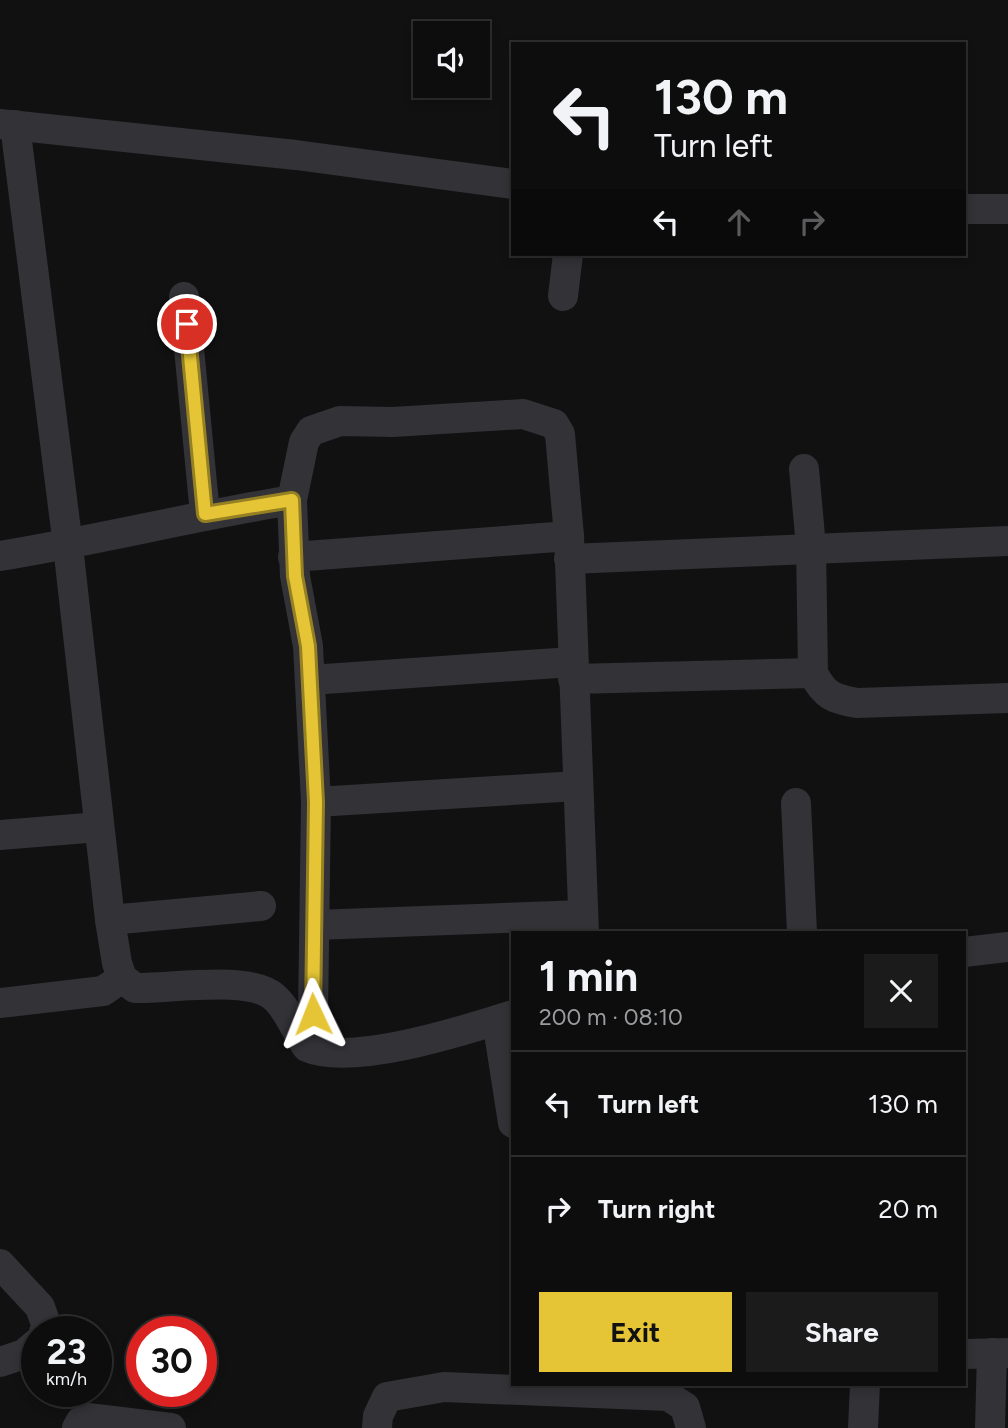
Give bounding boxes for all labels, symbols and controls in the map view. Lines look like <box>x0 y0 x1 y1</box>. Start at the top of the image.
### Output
map controls <box>413 21 490 98</box>
button: sound <box>413 21 490 98</box>
text: 130 m <box>654 67 788 126</box>
icon: left <box>539 70 630 161</box>
text: Turn left <box>654 127 773 165</box>
icon: left <box>647 203 685 241</box>
icon: ahead <box>720 203 758 241</box>
icon: right <box>793 203 831 241</box>
pin <box>157 294 217 354</box>
icon: arrive <box>168 305 206 343</box>
text: 1 min <box>539 951 638 1002</box>
button: close <box>864 954 938 1028</box>
position arrow <box>276 977 350 1051</box>
text: 200 m · 08:10 <box>539 1003 683 1031</box>
icon: left <box>539 1085 577 1123</box>
text: Turn left <box>598 1088 699 1120</box>
text: 130 m <box>868 1088 938 1120</box>
icon: right <box>539 1190 577 1228</box>
text: Turn right <box>598 1193 715 1225</box>
text: 20 m <box>878 1193 938 1225</box>
button: Exit <box>539 1292 732 1372</box>
button: Share <box>746 1292 938 1372</box>
speed limit sign: 30 <box>126 1316 217 1407</box>
text: 23 <box>47 1331 86 1373</box>
text: km/h <box>46 1368 87 1390</box>

